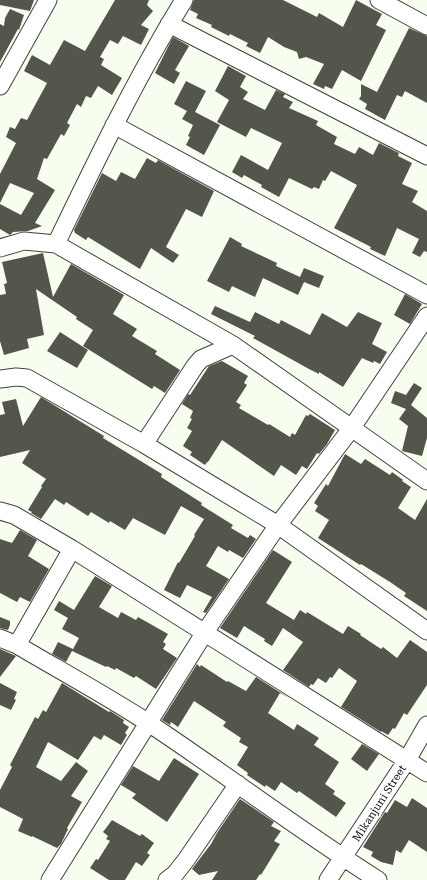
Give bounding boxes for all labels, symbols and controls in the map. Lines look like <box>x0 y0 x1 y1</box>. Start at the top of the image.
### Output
street label: Mikanjuni Street <box>350 763 409 844</box>

